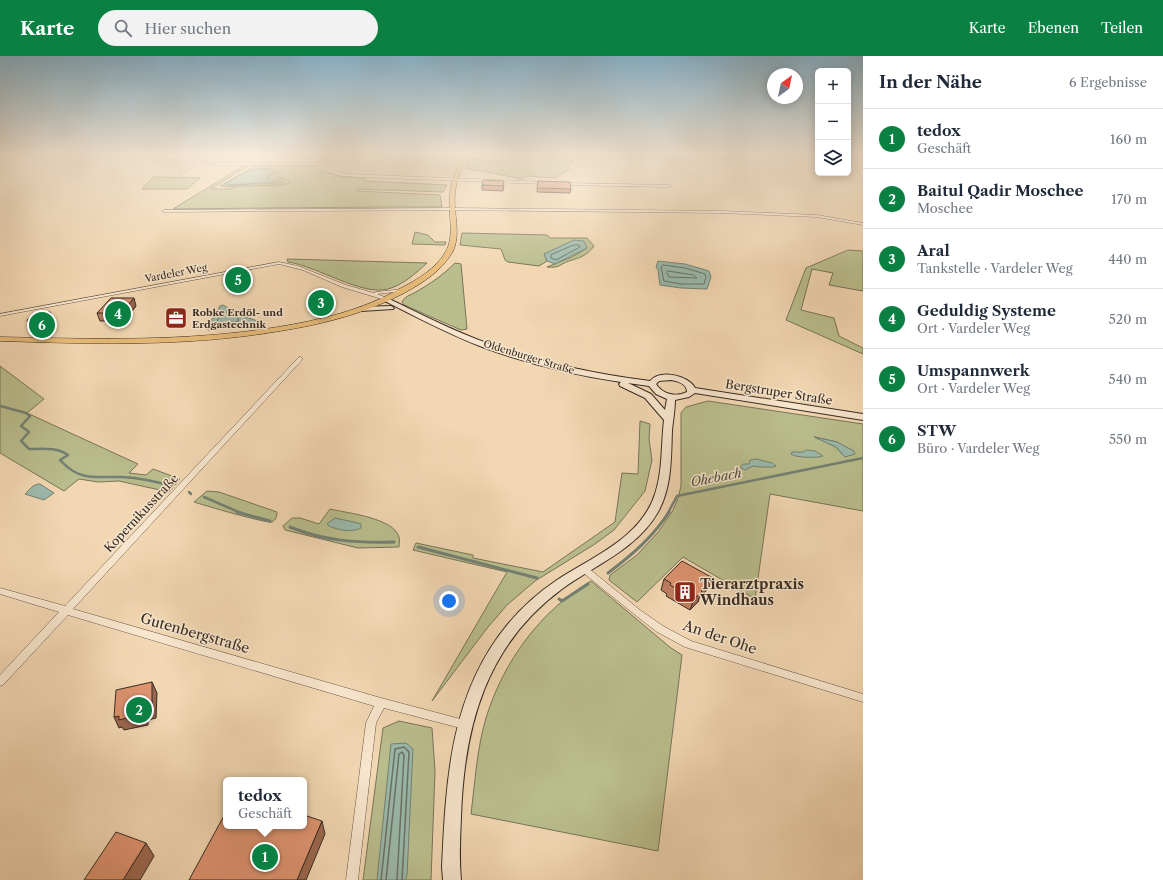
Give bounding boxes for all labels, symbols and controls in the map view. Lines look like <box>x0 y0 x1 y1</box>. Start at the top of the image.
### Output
search box <box>98 10 378 46</box>
text: Karte <box>20 17 74 40</box>
icon: search <box>112 17 134 39</box>
text: Hier suchen <box>144 19 231 38</box>
text: Karte <box>969 19 1006 37</box>
text: Ebenen <box>1028 19 1079 37</box>
text: Teilen <box>1101 19 1143 37</box>
north arrow <box>767 68 803 104</box>
map controls <box>815 68 851 176</box>
button: + <box>815 68 851 104</box>
text: In der Nähe <box>879 72 982 92</box>
text: 6 Ergebnisse <box>1069 74 1147 90</box>
button: − <box>815 104 851 140</box>
text: tedox <box>917 121 961 140</box>
text: 1 <box>889 131 895 147</box>
text: 160 m <box>1110 131 1147 147</box>
button: layers <box>815 140 851 176</box>
text: Geschäft <box>917 140 971 156</box>
text: Baitul Qadir Moschee <box>917 181 1084 200</box>
text: 2 <box>888 191 896 207</box>
text: 170 m <box>1111 191 1147 207</box>
text: Moschee <box>917 200 973 216</box>
text: Aral <box>917 241 950 260</box>
text: 3 <box>888 251 896 267</box>
text: 440 m <box>1108 251 1147 267</box>
street label: Vardeler Weg <box>143 260 209 286</box>
text: Tankstelle · Vardeler Weg <box>917 260 1073 276</box>
pin: 5 <box>225 265 251 295</box>
pin: 3 <box>308 288 334 318</box>
pin: 4 <box>105 299 131 329</box>
text: Geduldig Systeme <box>917 301 1056 320</box>
office icon: Robke Erdöl- und Erdgastechnik <box>163 305 189 331</box>
place label: Robke Erdöl- und Erdgastechnik <box>192 306 283 331</box>
pin: 6 <box>29 310 55 340</box>
text: 4 <box>888 311 896 327</box>
text: 520 m <box>1109 311 1147 327</box>
text: Ort · Vardeler Weg <box>917 320 1030 336</box>
street label: Oldenburger Straße <box>482 337 576 377</box>
text: Umspannwerk <box>917 361 1030 380</box>
text: 5 <box>888 371 896 387</box>
text: 540 m <box>1109 371 1147 387</box>
street label: Bergstruper Straße <box>724 376 834 408</box>
text: Ort · Vardeler Weg <box>917 380 1030 396</box>
text: STW <box>917 421 956 440</box>
text: 6 <box>888 431 896 447</box>
text: 550 m <box>1109 431 1147 447</box>
text: Büro · Vardeler Weg <box>917 440 1039 456</box>
water label: Ohebach <box>689 464 743 490</box>
street label: Kopernikusstraße <box>101 470 181 555</box>
place label: Tierarztpraxis Windhaus <box>699 575 804 609</box>
building icon: Tierarztpraxis Windhaus <box>672 579 698 605</box>
your location <box>439 591 459 611</box>
street label: Gutenbergstraße <box>138 609 252 657</box>
street label: An der Ohe <box>680 616 759 658</box>
pin: 2 <box>126 695 152 725</box>
popup <box>223 777 307 829</box>
text: tedox <box>238 786 282 805</box>
text: Geschäft <box>238 805 292 821</box>
pin: 1 <box>252 842 278 872</box>

